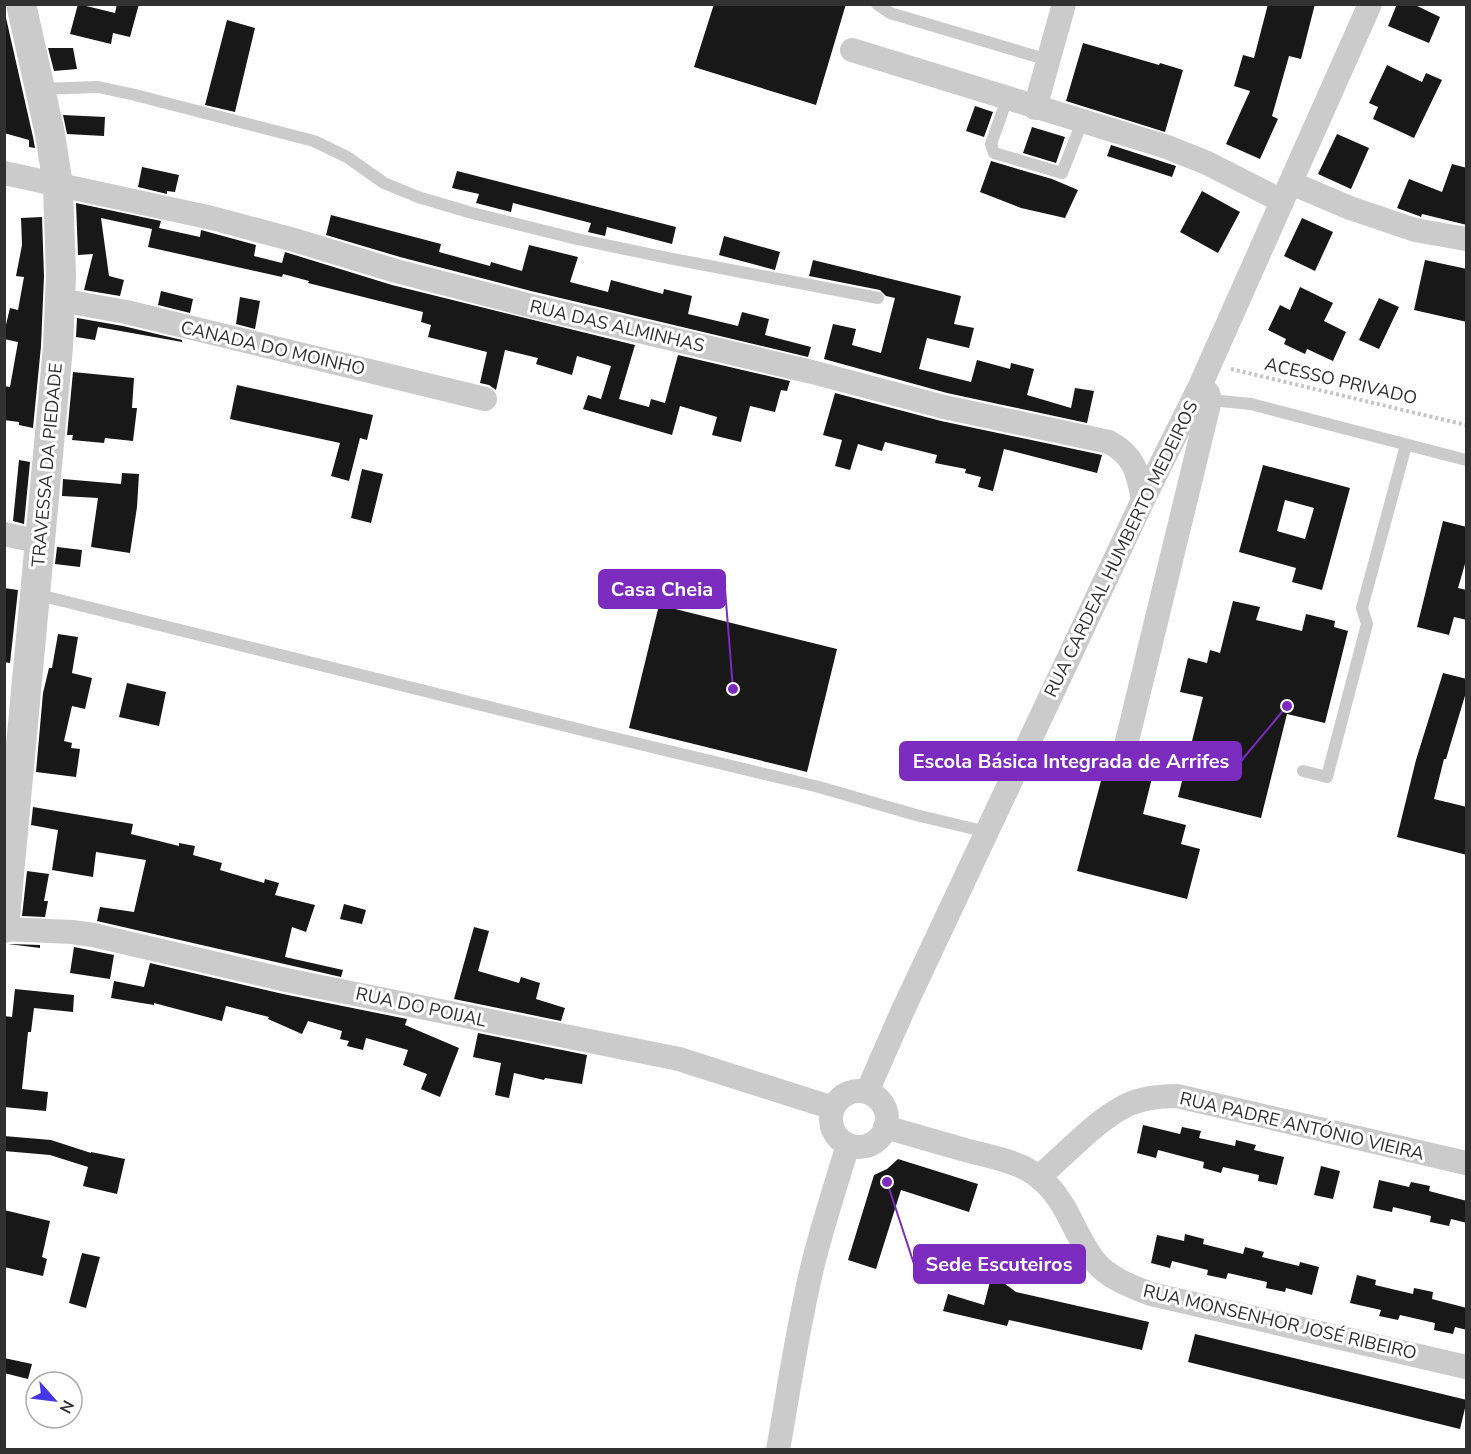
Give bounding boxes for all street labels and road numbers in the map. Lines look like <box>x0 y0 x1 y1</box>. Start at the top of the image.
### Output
street label: RUA DAS ALMINHAS <box>527 294 707 358</box>
street label: CANADA DO MOINHO <box>178 315 368 381</box>
street label: ACESSO PRIVADO <box>1262 352 1420 410</box>
street label: TRAVESSA DA PIEDADE <box>26 362 68 568</box>
street label: RUA CARDEAL HUMBERTO MEDEIROS <box>1039 397 1203 701</box>
street label: RUA DO POIJAL <box>353 981 489 1033</box>
street label: RUA PADRE ANTÓNIO VIEIRA <box>1177 1086 1427 1166</box>
street label: RUA MONSENHOR JOSÉ RIBEIRO <box>1141 1279 1419 1365</box>

